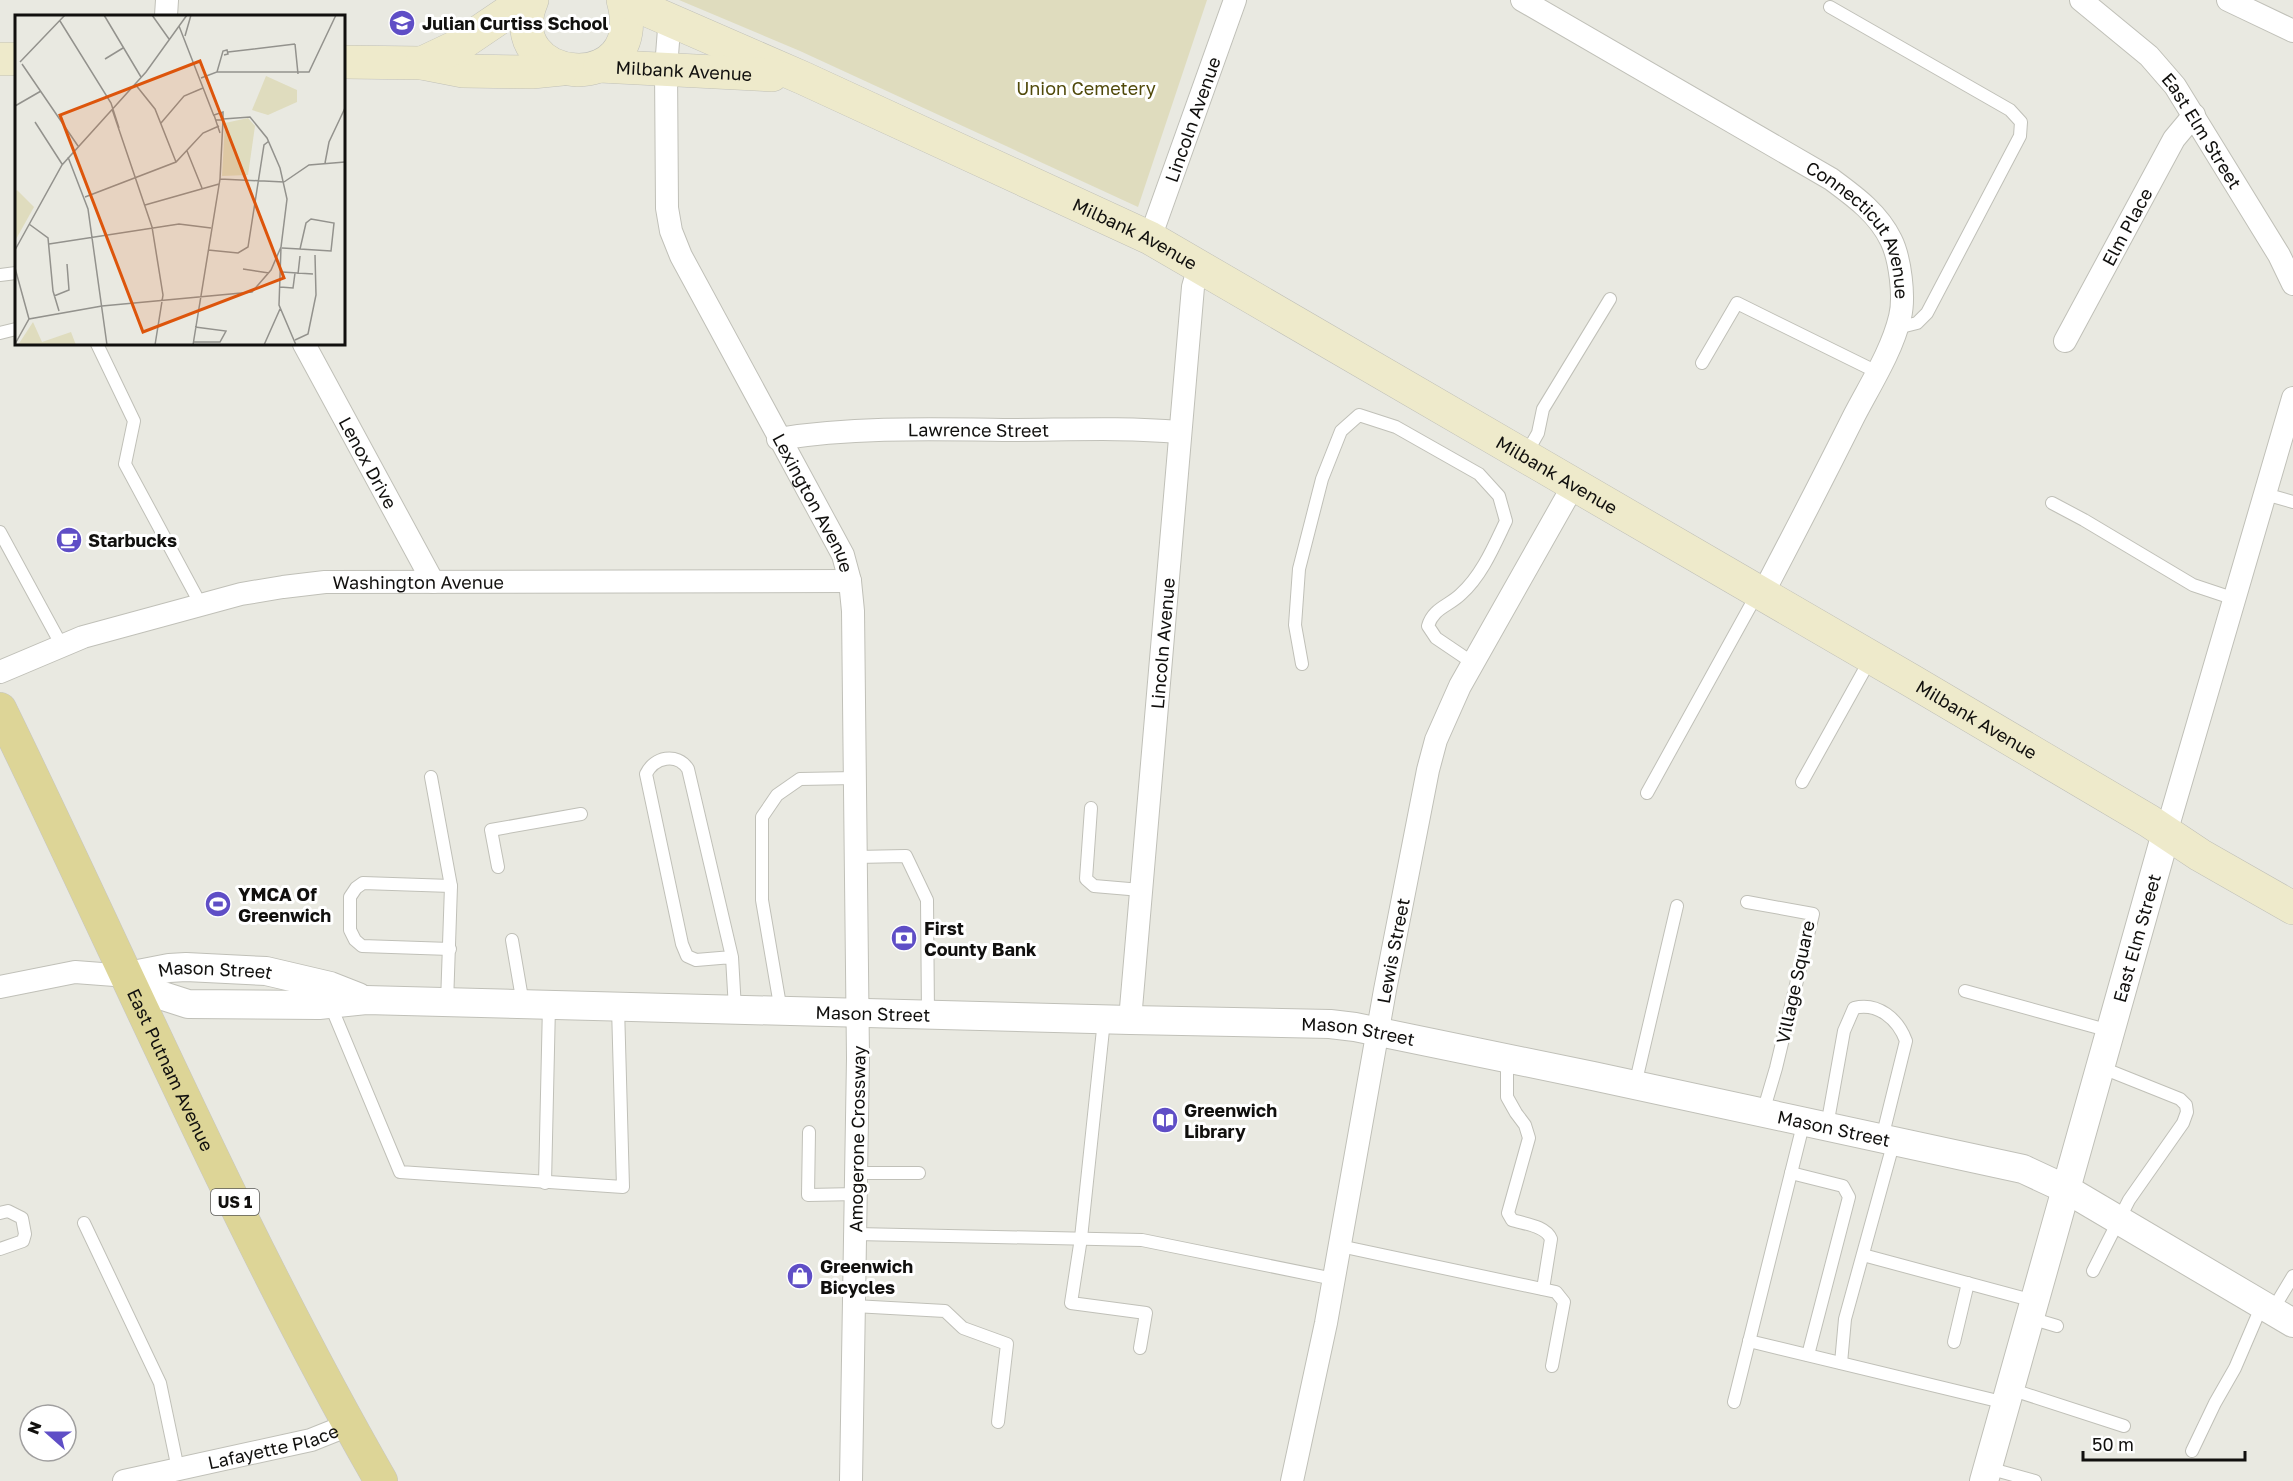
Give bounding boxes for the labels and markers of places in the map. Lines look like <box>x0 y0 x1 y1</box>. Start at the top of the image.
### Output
school or university icon: Julian Curtiss School <box>387 8 417 38</box>
place label: Julian Curtiss School <box>422 12 608 34</box>
cafe icon: Starbucks <box>54 525 84 555</box>
place label: Starbucks <box>88 529 177 551</box>
place label: YMCA Of Greenwich <box>238 883 331 926</box>
sports icon: YMCA Of Greenwich <box>203 889 233 919</box>
place label: First County Bank <box>924 917 1037 960</box>
bank icon: First County Bank <box>889 923 919 953</box>
place label: Greenwich Library <box>1184 1099 1277 1142</box>
library icon: Greenwich Library <box>1150 1105 1180 1135</box>
place label: Greenwich Bicycles <box>820 1255 913 1298</box>
shop icon: Greenwich Bicycles <box>785 1261 815 1291</box>

